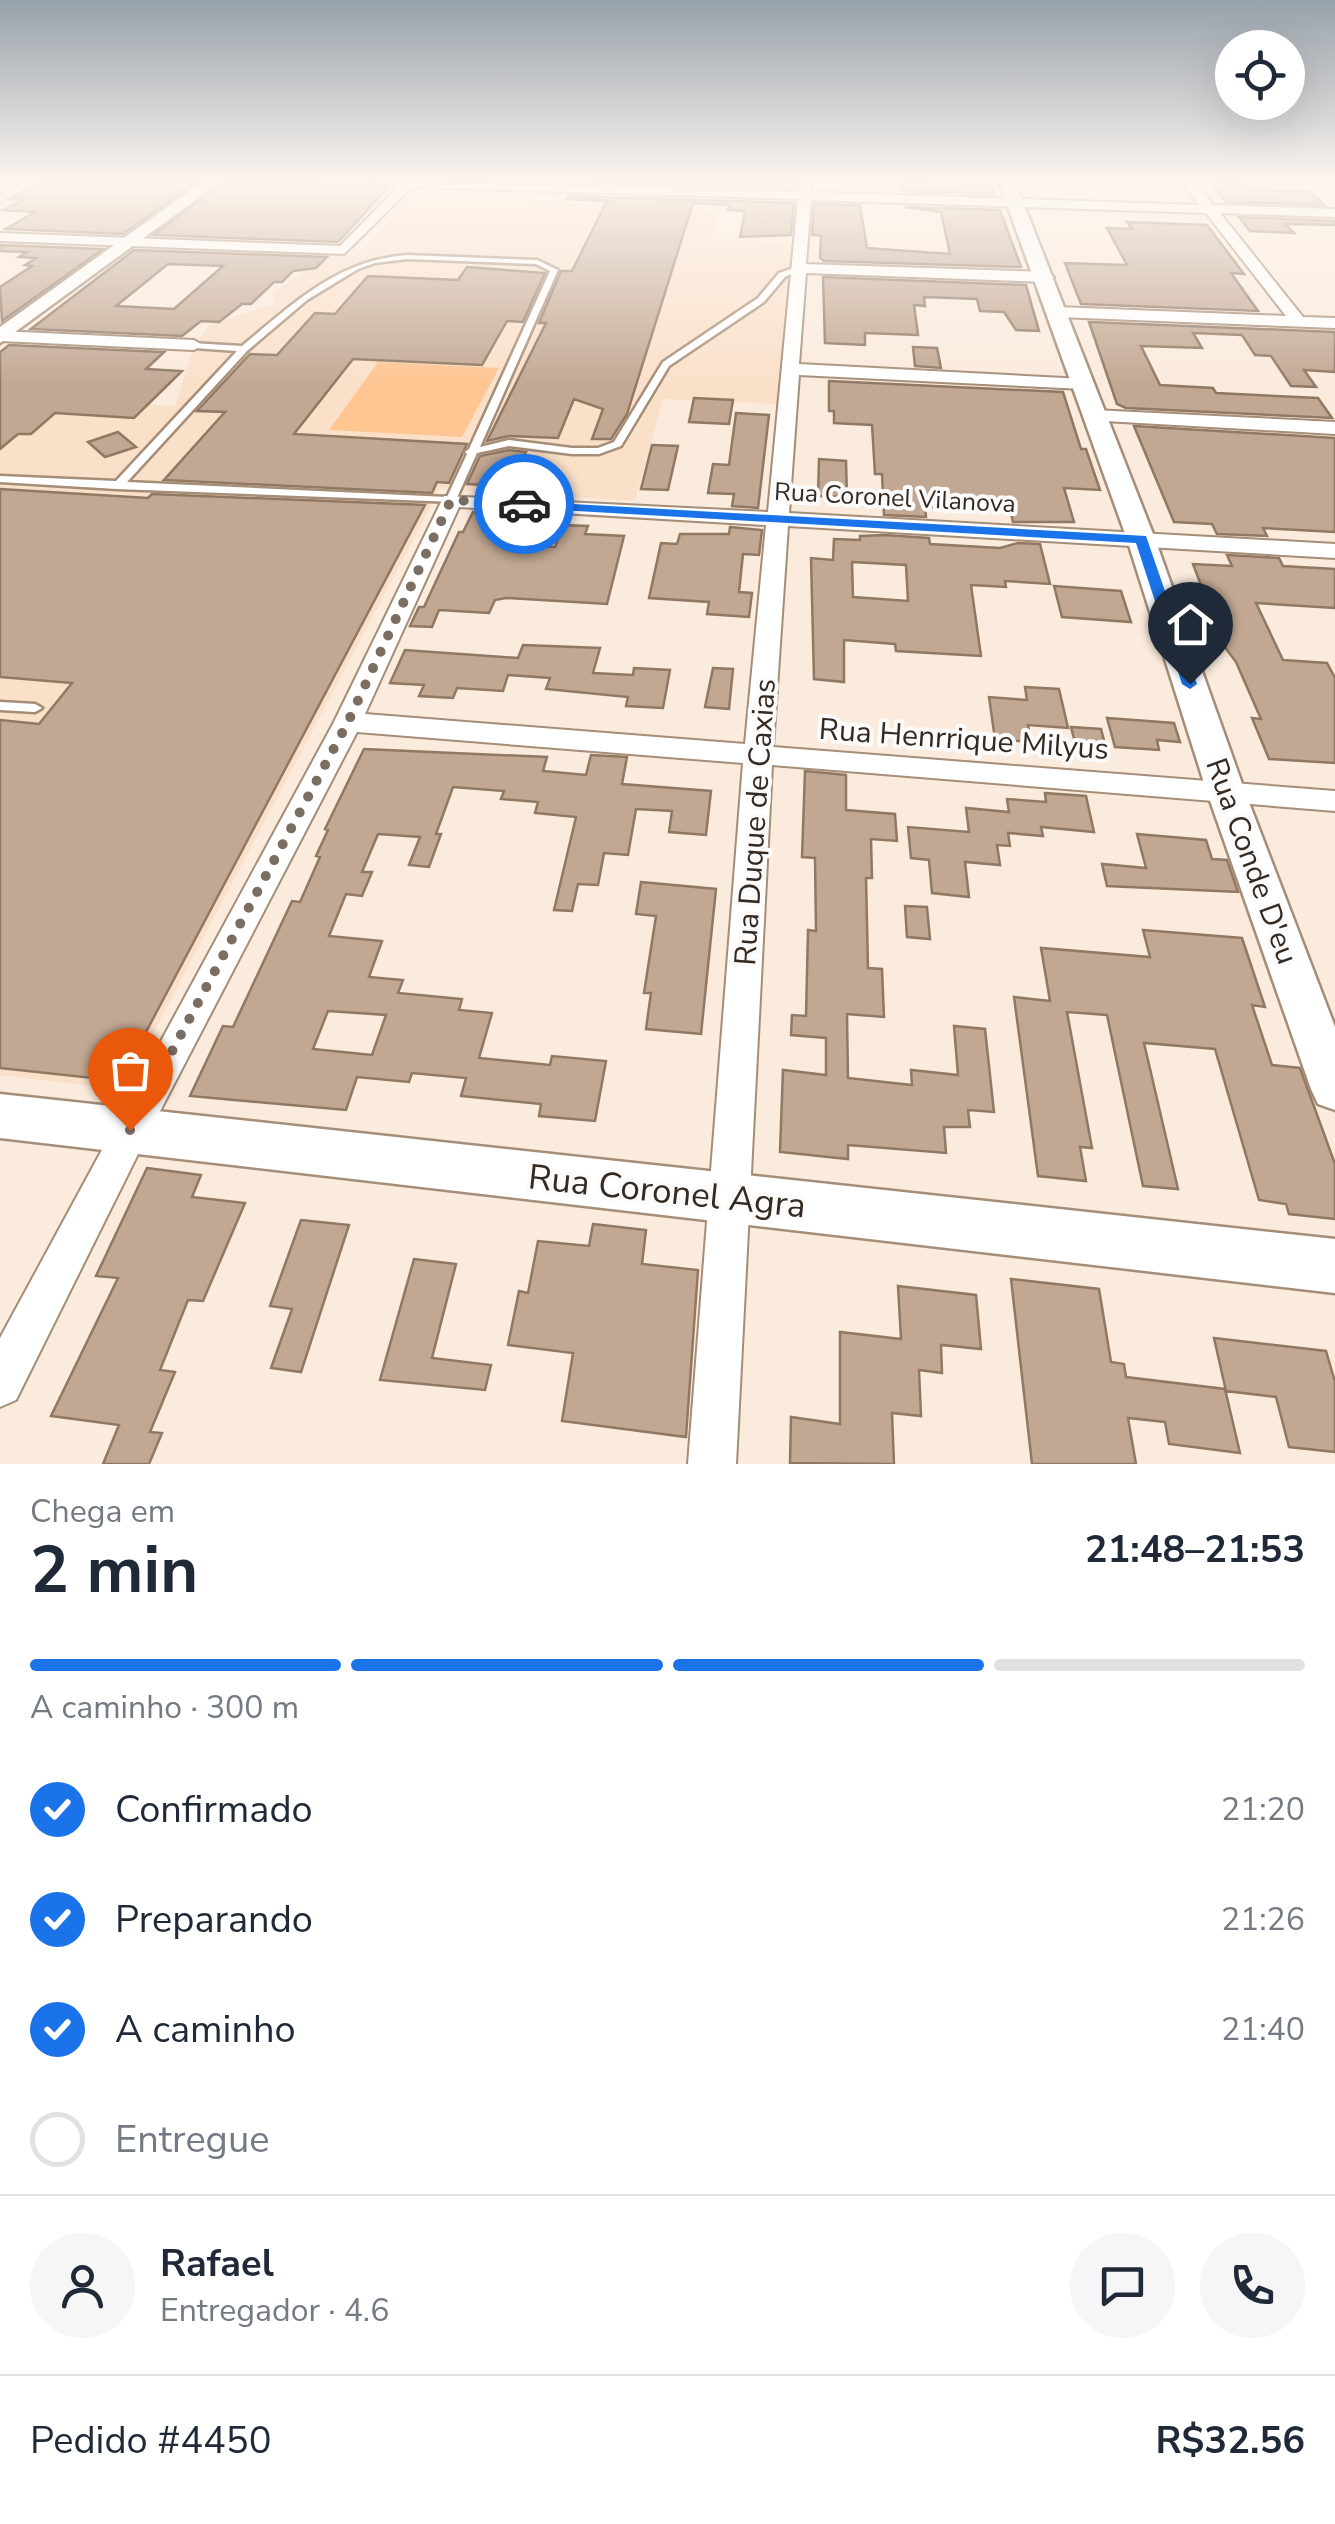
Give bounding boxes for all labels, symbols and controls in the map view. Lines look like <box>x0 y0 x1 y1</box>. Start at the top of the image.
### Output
map controls <box>1215 30 1305 120</box>
button: locate <box>1215 30 1305 120</box>
courier <box>474 454 574 554</box>
street label: Rua Coronel Vilanova <box>773 475 1017 521</box>
icon: car <box>497 477 552 532</box>
pin <box>1148 582 1233 685</box>
icon: home <box>1163 597 1218 652</box>
street label: Rua Duque de Caxias <box>725 677 786 967</box>
street label: Rua Henrrique Milyus <box>818 709 1110 770</box>
street label: Rua Conde D'eu <box>1195 753 1308 970</box>
pin <box>88 1028 173 1131</box>
icon: bag <box>103 1043 158 1098</box>
street label: Rua Coronel Agra <box>526 1154 808 1229</box>
text: Chega em <box>30 1490 175 1533</box>
text: 21:48–21:53 <box>1085 1524 1305 1575</box>
text: 2 min <box>30 1526 198 1615</box>
text: A caminho · 300 m <box>30 1686 299 1729</box>
icon: check <box>30 1782 85 1837</box>
text: Confirmado <box>115 1784 313 1835</box>
text: 21:20 <box>1221 1788 1305 1831</box>
icon: check <box>30 1892 85 1947</box>
text: Preparando <box>115 1894 313 1945</box>
text: 21:26 <box>1221 1898 1305 1941</box>
icon: check <box>30 2002 85 2057</box>
text: A caminho <box>115 2004 296 2055</box>
text: 21:40 <box>1221 2008 1305 2051</box>
text: Entregue <box>115 2114 269 2165</box>
button: person <box>30 2233 135 2338</box>
button: chat <box>1070 2233 1175 2338</box>
button: phone <box>1200 2233 1305 2338</box>
text: Rafael <box>160 2238 274 2289</box>
text: Entregador · 4.6 <box>160 2289 389 2332</box>
text: Pedido #4450 <box>30 2415 271 2466</box>
text: R$32.56 <box>1156 2415 1305 2466</box>

